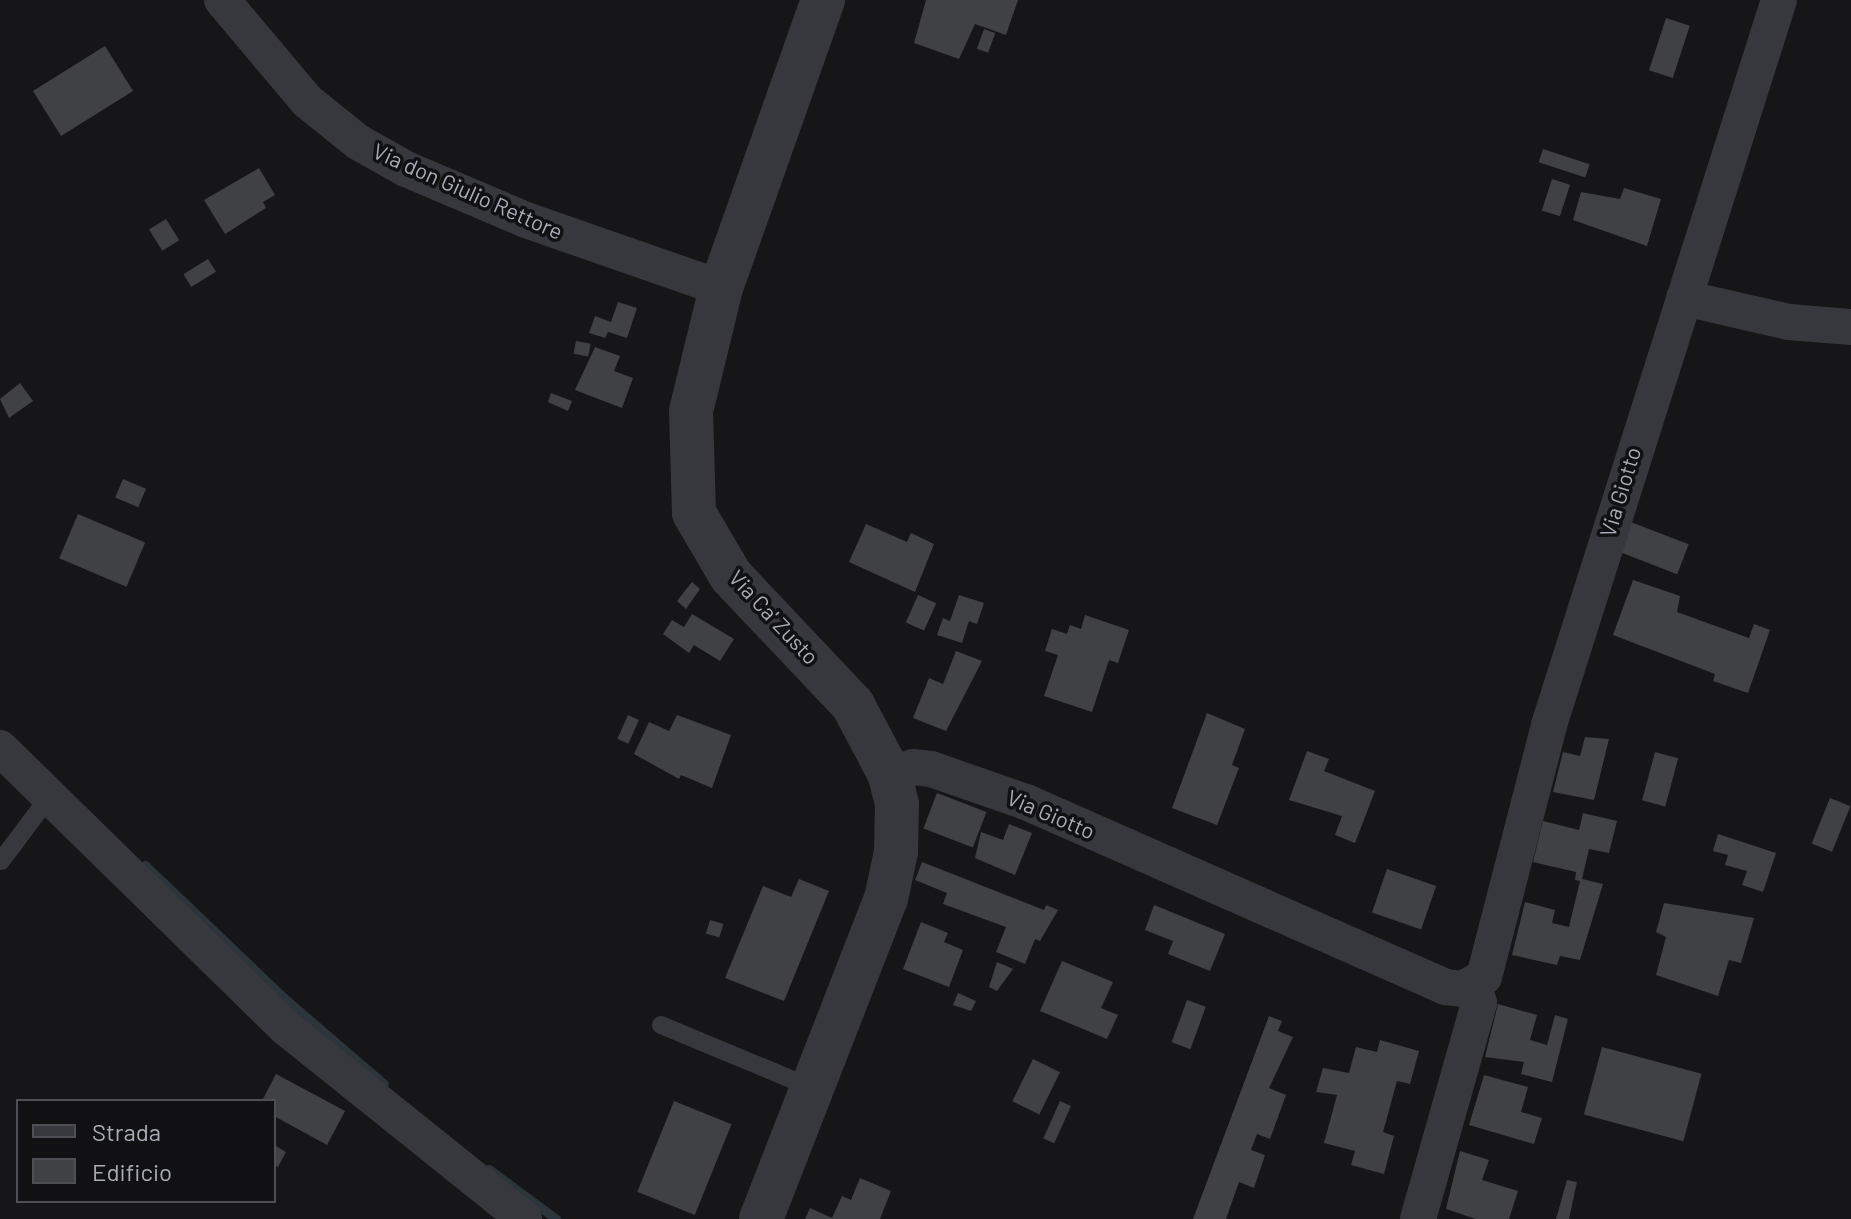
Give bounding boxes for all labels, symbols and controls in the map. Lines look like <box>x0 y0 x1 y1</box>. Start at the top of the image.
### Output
street label: Via don Giulio Rettore <box>369 137 567 245</box>
street label: Via Giotto <box>1594 444 1646 540</box>
street label: Via Ca' Zusto <box>724 564 824 670</box>
street label: Via Giotto <box>1003 784 1099 844</box>
legend <box>16 1099 276 1203</box>
text: Strada <box>92 1117 161 1146</box>
text: Edificio <box>92 1157 172 1186</box>

